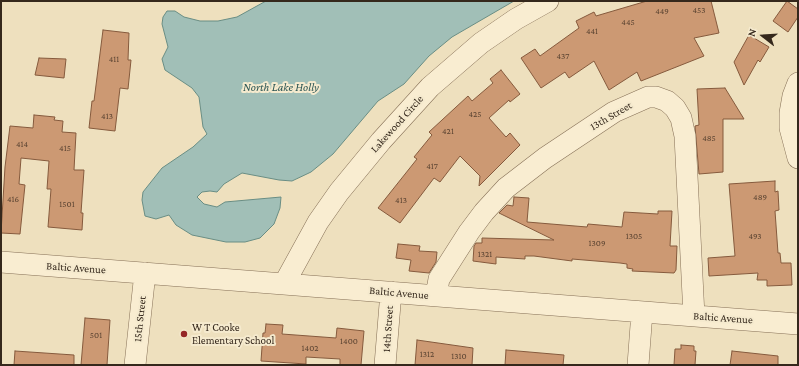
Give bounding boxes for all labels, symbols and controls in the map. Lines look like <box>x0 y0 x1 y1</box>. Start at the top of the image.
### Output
house number: 453 <box>693 5 705 15</box>
house number: 449 <box>655 6 669 16</box>
north arrow <box>743 16 783 56</box>
house number: 445 <box>621 17 635 27</box>
house number: 441 <box>586 26 598 36</box>
text: N <box>745 27 758 38</box>
house number: 437 <box>557 51 569 61</box>
house number: 411 <box>109 54 119 64</box>
water label: North Lake Holly <box>243 80 319 94</box>
street label: Lakewood Circle <box>368 93 426 155</box>
street label: 13th Street <box>588 99 634 133</box>
house number: 425 <box>468 109 482 119</box>
house number: 413 <box>101 111 113 121</box>
house number: 421 <box>442 126 454 136</box>
house number: 485 <box>702 133 716 143</box>
house number: 414 <box>16 139 28 149</box>
house number: 415 <box>59 143 71 153</box>
house number: 417 <box>426 161 438 171</box>
house number: 489 <box>753 192 767 202</box>
house number: 416 <box>7 194 19 204</box>
house number: 413 <box>395 195 407 205</box>
house number: 1501 <box>59 199 75 209</box>
house number: 1305 <box>626 231 642 241</box>
house number: 493 <box>748 231 762 241</box>
house number: 1309 <box>589 238 605 248</box>
house number: 1321 <box>478 249 492 259</box>
street label: Baltic Avenue <box>46 259 106 277</box>
street label: Baltic Avenue <box>369 284 429 302</box>
street label: 15th Street <box>131 295 149 343</box>
street label: 14th Street <box>380 305 396 353</box>
street label: Baltic Avenue <box>693 309 753 327</box>
place label: W T Cooke Elementary School <box>192 321 274 347</box>
marker: W T Cooke Elementary School <box>179 329 189 339</box>
house number: 501 <box>90 330 102 340</box>
house number: 1400 <box>340 336 358 346</box>
house number: 1402 <box>302 343 318 353</box>
house number: 1312 <box>420 349 434 359</box>
house number: 1310 <box>451 351 467 361</box>

